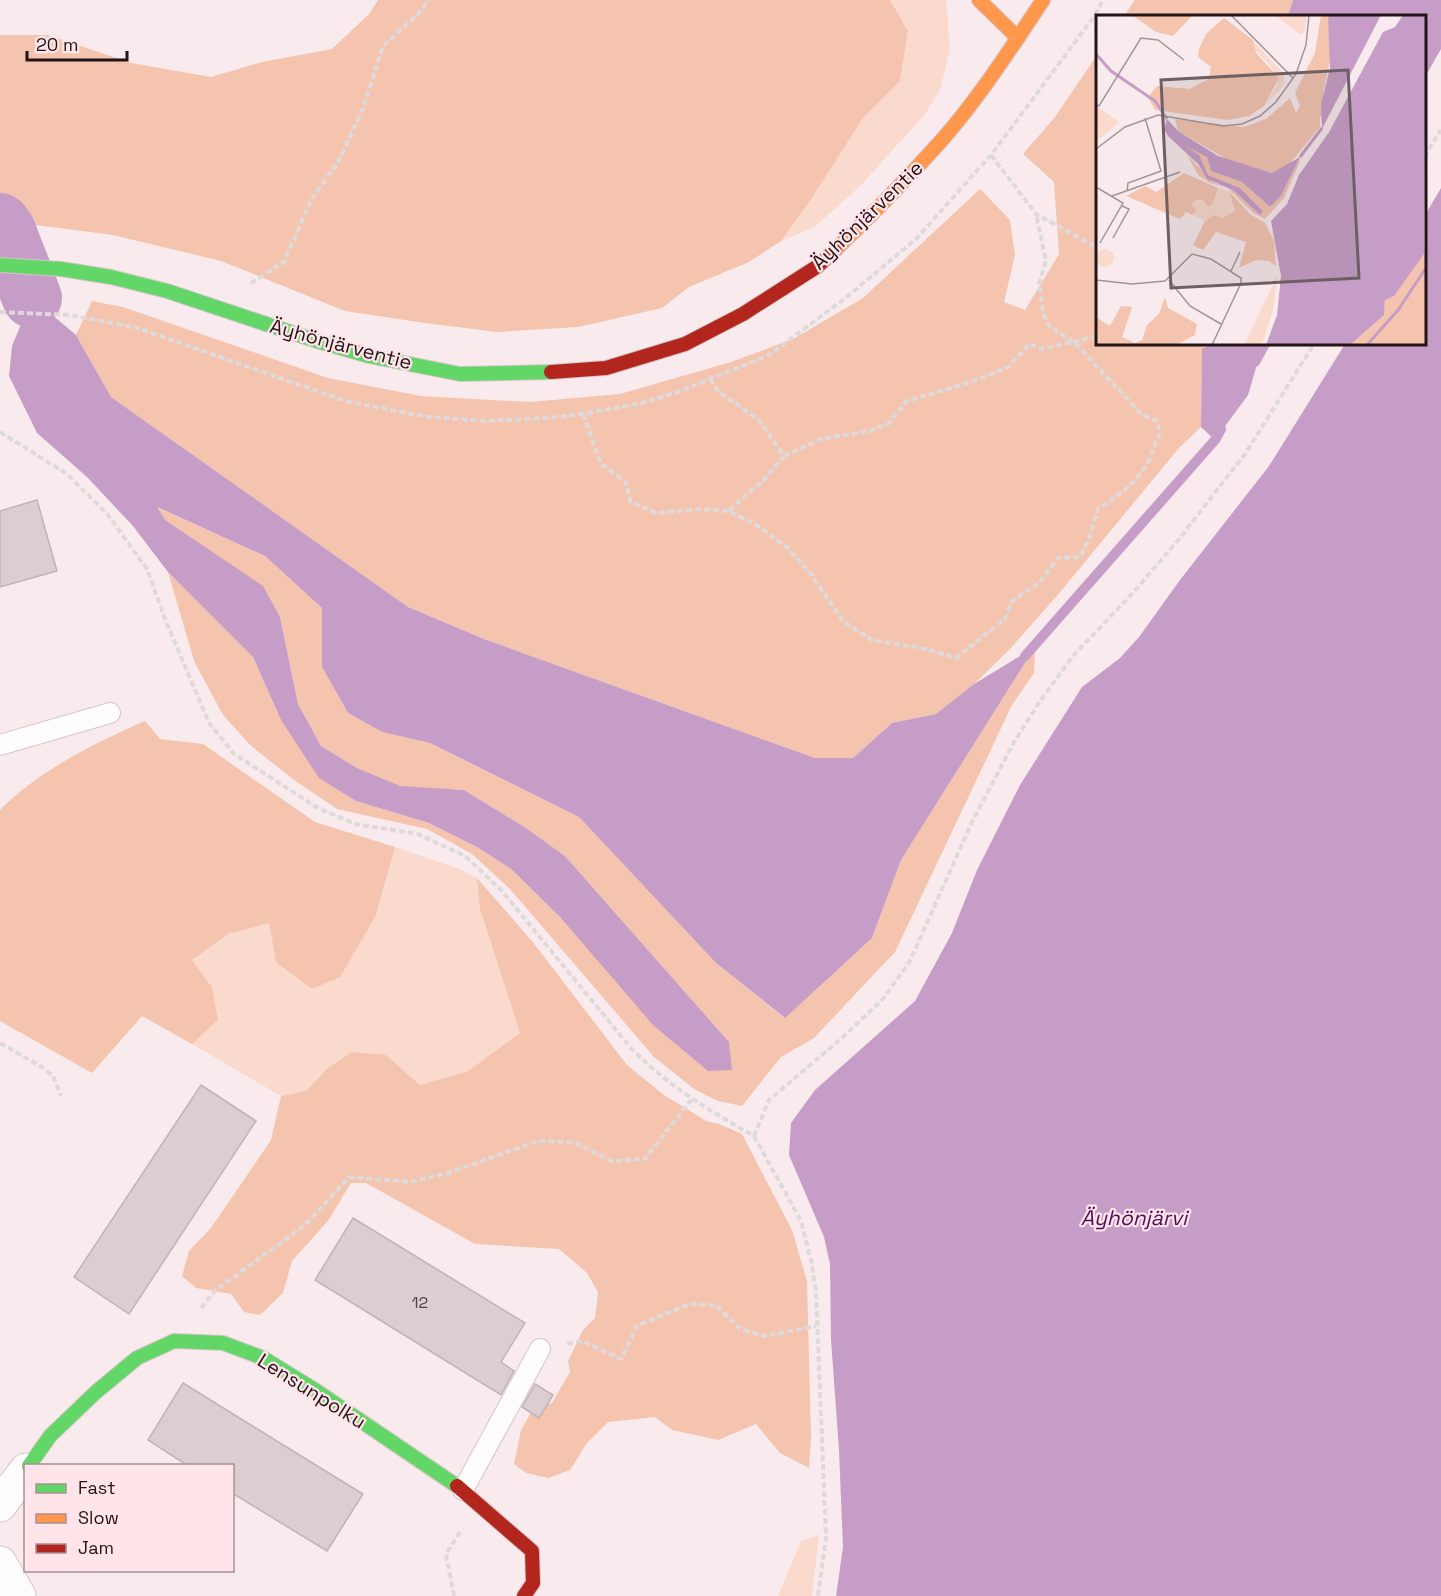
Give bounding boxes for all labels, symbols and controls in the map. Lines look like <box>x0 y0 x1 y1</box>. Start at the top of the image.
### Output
inset map <box>1096 15 1426 345</box>
scale bar <box>27 24 128 62</box>
text: 20 m <box>36 33 79 56</box>
street label: Äyhönjärventie <box>806 155 928 275</box>
street label: Äyhönjärventie <box>267 313 415 375</box>
water label: Äyhönjärvi <box>1081 1204 1190 1231</box>
house number: 12 <box>412 1292 428 1313</box>
street label: Lensunpolku <box>253 1347 371 1435</box>
legend <box>24 1464 234 1572</box>
text: Fast <box>78 1476 115 1499</box>
text: Slow <box>78 1506 119 1529</box>
text: Jam <box>78 1536 114 1559</box>

